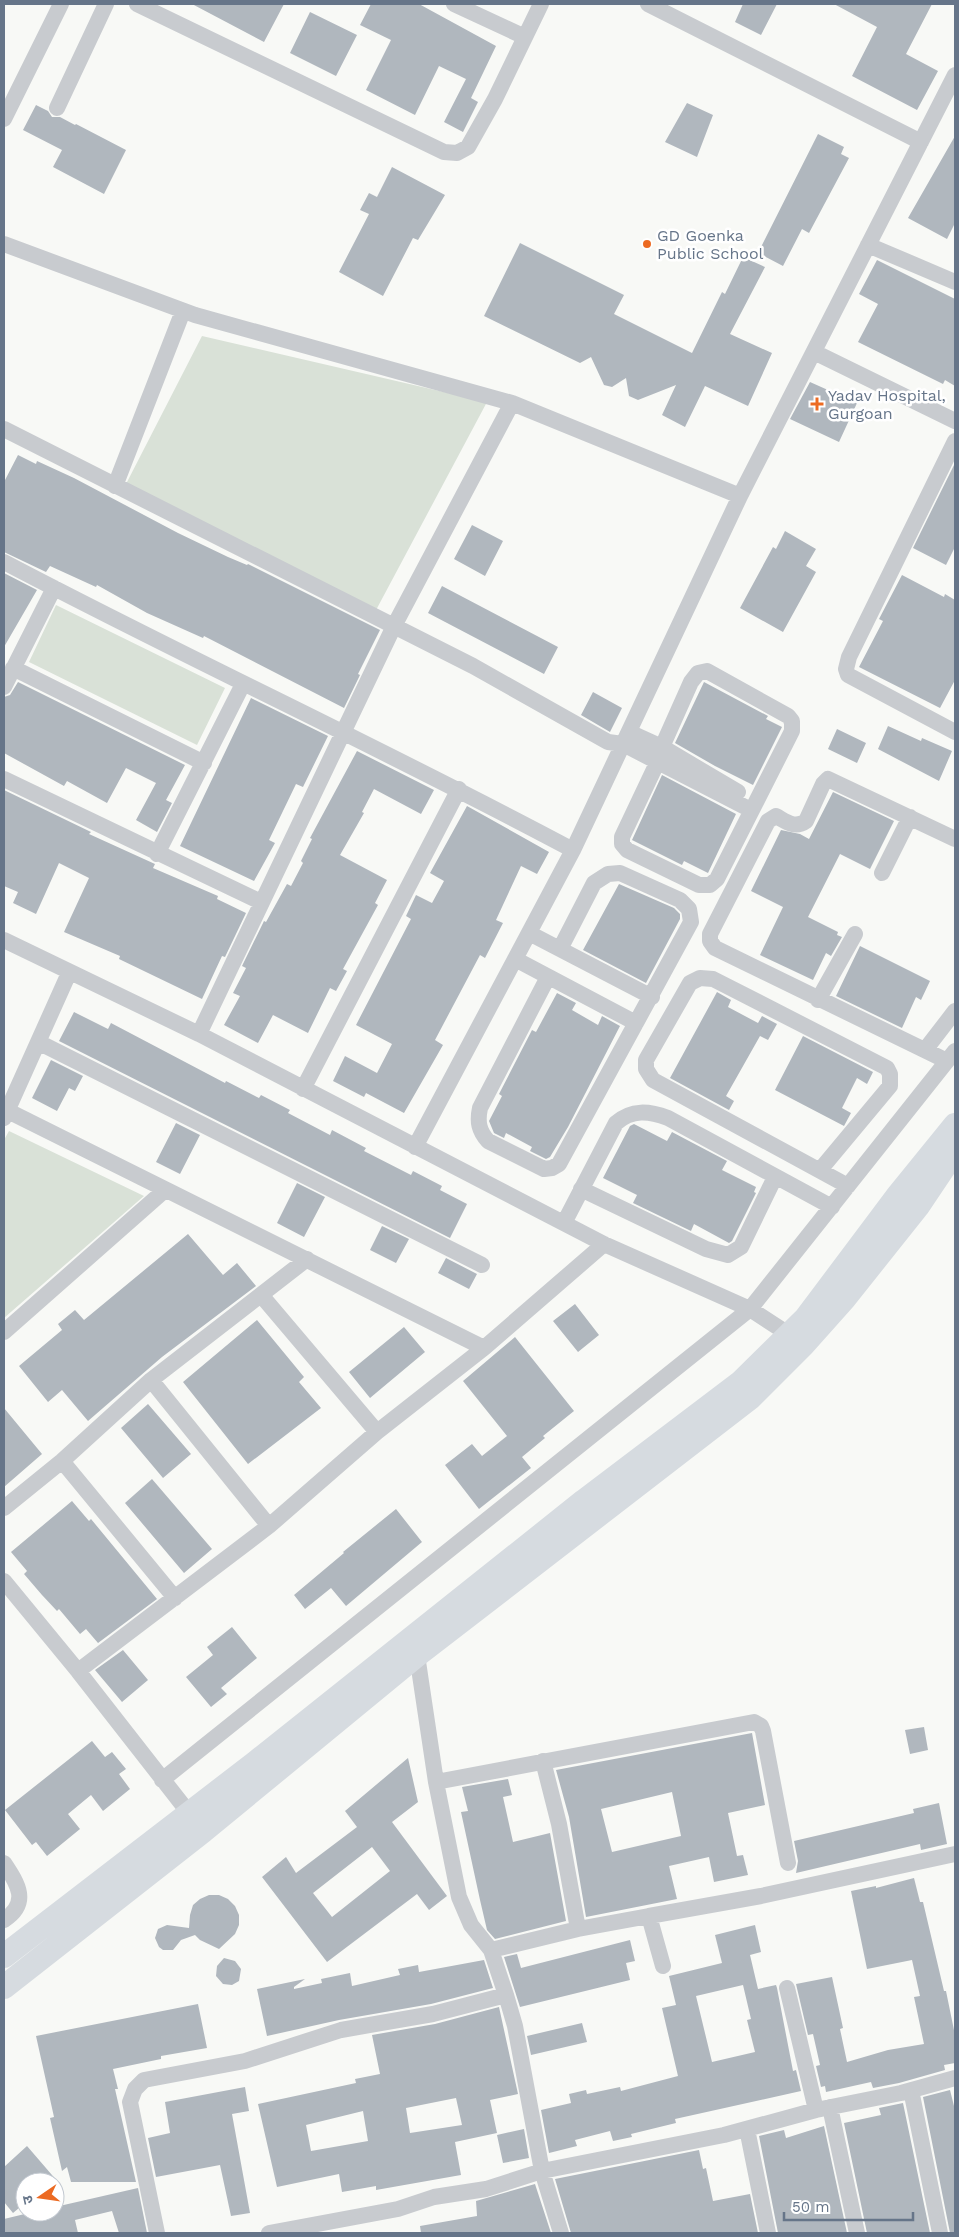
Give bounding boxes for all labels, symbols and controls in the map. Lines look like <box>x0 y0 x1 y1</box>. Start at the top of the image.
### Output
place label: GD Goenka Public School <box>657 226 764 263</box>
marker: GD Goenka Public School <box>641 238 653 250</box>
place label: Yadav Hospital, Gurgoan <box>828 386 946 423</box>
marker: Yadav Hospital, Gurgoan <box>810 397 824 411</box>
north arrow <box>15 2172 65 2222</box>
scale bar <box>784 2190 913 2222</box>
text: उ <box>18 2193 36 2206</box>
text: 50 m <box>792 2198 829 2216</box>

